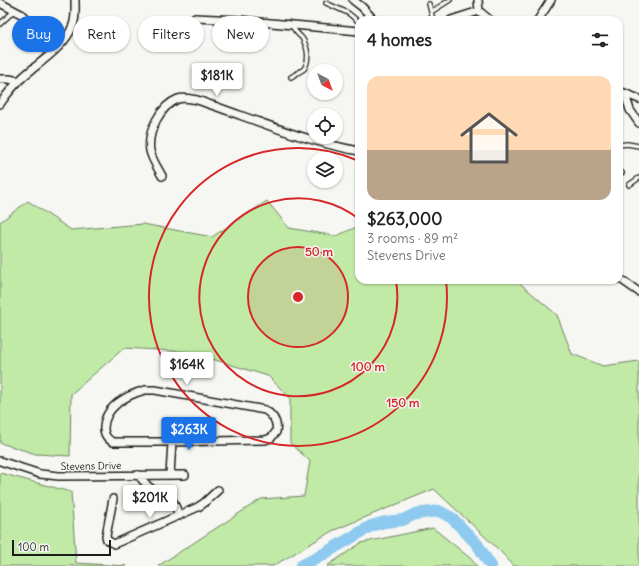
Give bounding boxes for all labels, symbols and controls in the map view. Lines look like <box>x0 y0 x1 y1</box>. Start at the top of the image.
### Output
chip: Buy <box>12 16 65 52</box>
chip: Rent <box>73 16 130 52</box>
chip: Filters <box>138 16 204 52</box>
chip: New <box>212 16 269 52</box>
text: 4 homes <box>367 29 432 51</box>
icon: filters <box>589 29 611 51</box>
pin: $181K <box>189 63 245 97</box>
north arrow <box>307 64 343 100</box>
map controls <box>307 64 343 188</box>
text: $181K <box>201 67 233 84</box>
icon: home <box>453 102 525 174</box>
button: locate <box>307 108 343 144</box>
button: layers <box>307 152 343 188</box>
text: $263,000 <box>367 208 442 230</box>
text: 3 rooms · 89 m² <box>367 230 458 247</box>
text: 50 m <box>305 244 334 259</box>
text: Stevens Drive <box>367 247 446 264</box>
centre of rings <box>291 290 305 304</box>
pin: $164K <box>159 352 215 386</box>
text: $164K <box>169 356 205 373</box>
text: 100 m <box>351 359 385 374</box>
text: 150 m <box>387 395 420 410</box>
pin: $263K <box>161 417 217 451</box>
text: $263K <box>170 421 208 438</box>
street label: Stevens Drive <box>61 459 121 473</box>
pin: $201K <box>122 485 178 519</box>
text: $201K <box>132 489 168 506</box>
scale bar <box>12 538 111 557</box>
text: 100 m <box>18 540 49 554</box>

